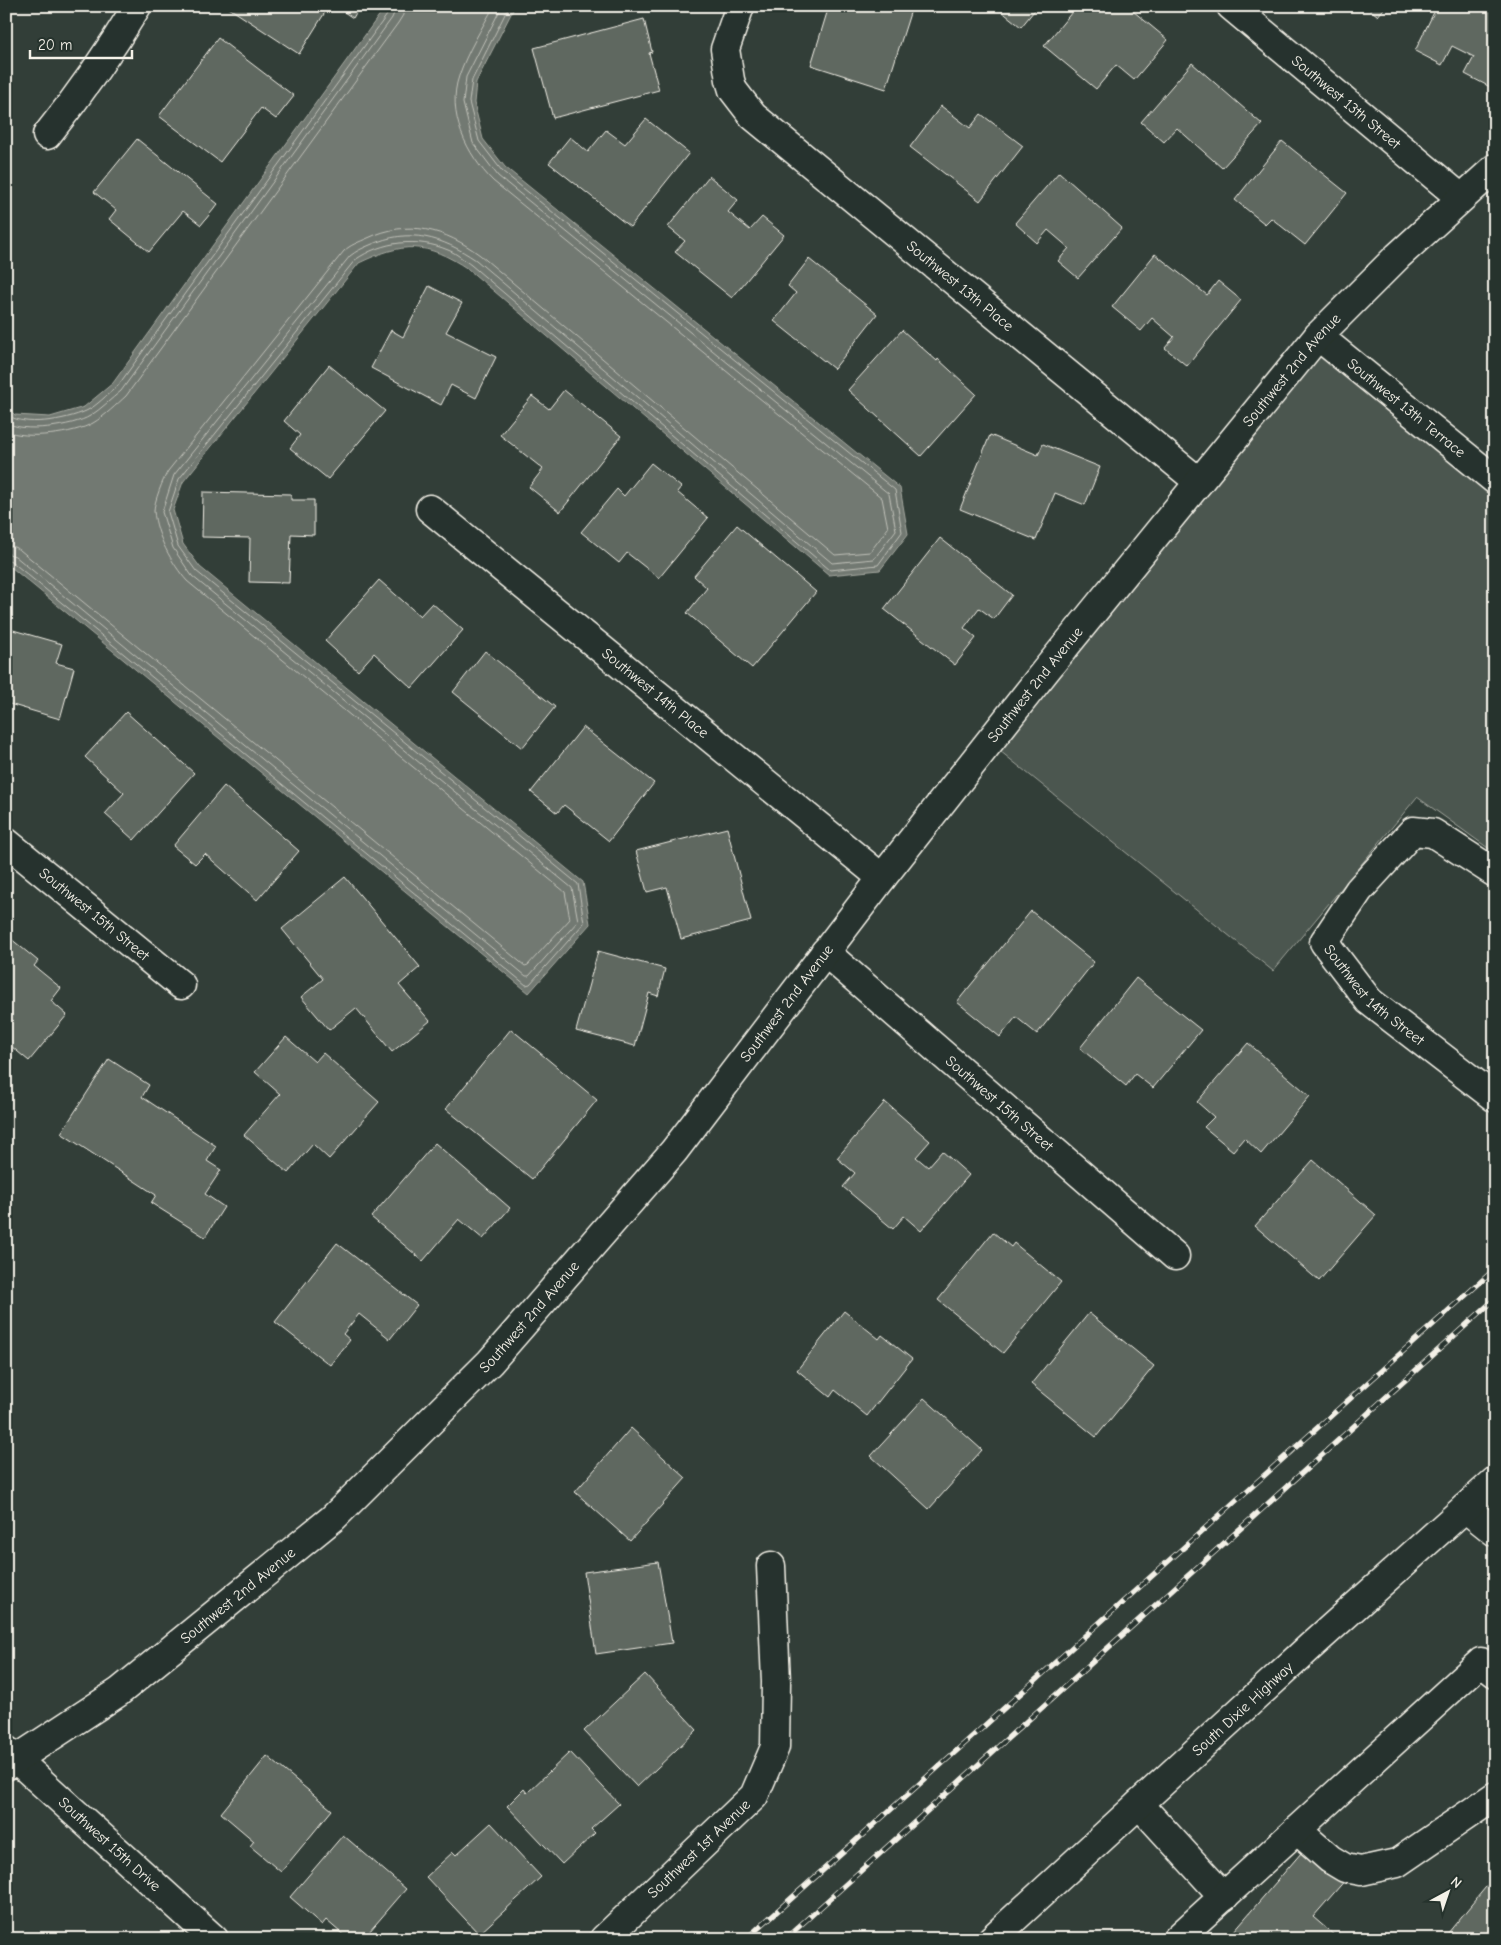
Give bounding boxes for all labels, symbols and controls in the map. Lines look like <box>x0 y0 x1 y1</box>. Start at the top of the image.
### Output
scale bar <box>30 28 132 60</box>
text: 20 m <box>38 36 72 54</box>
street label: Southwest 13th Street <box>1288 51 1405 153</box>
street label: Southwest 13th Place <box>903 237 1018 335</box>
street label: Southwest 2nd Avenue <box>1239 309 1345 430</box>
street label: Southwest 13th Terrace <box>1344 355 1470 462</box>
street label: Southwest 2nd Avenue <box>983 623 1087 746</box>
street label: Southwest 14th Place <box>598 644 713 742</box>
street label: Southwest 15th Street <box>36 864 154 965</box>
street label: Southwest 2nd Avenue <box>736 941 837 1065</box>
street label: Southwest 14th Street <box>1320 941 1428 1050</box>
street label: Southwest 15th Street <box>942 1052 1058 1156</box>
street label: Southwest 2nd Avenue <box>475 1257 583 1377</box>
street label: Southwest 2nd Avenue <box>177 1543 299 1648</box>
street label: South Dixie Highway <box>1188 1658 1297 1760</box>
street label: Southwest 15th Drive <box>55 1793 165 1895</box>
street label: Southwest 1st Avenue <box>644 1795 754 1902</box>
north arrow <box>1424 1868 1474 1918</box>
text: N <box>1447 1873 1465 1892</box>

